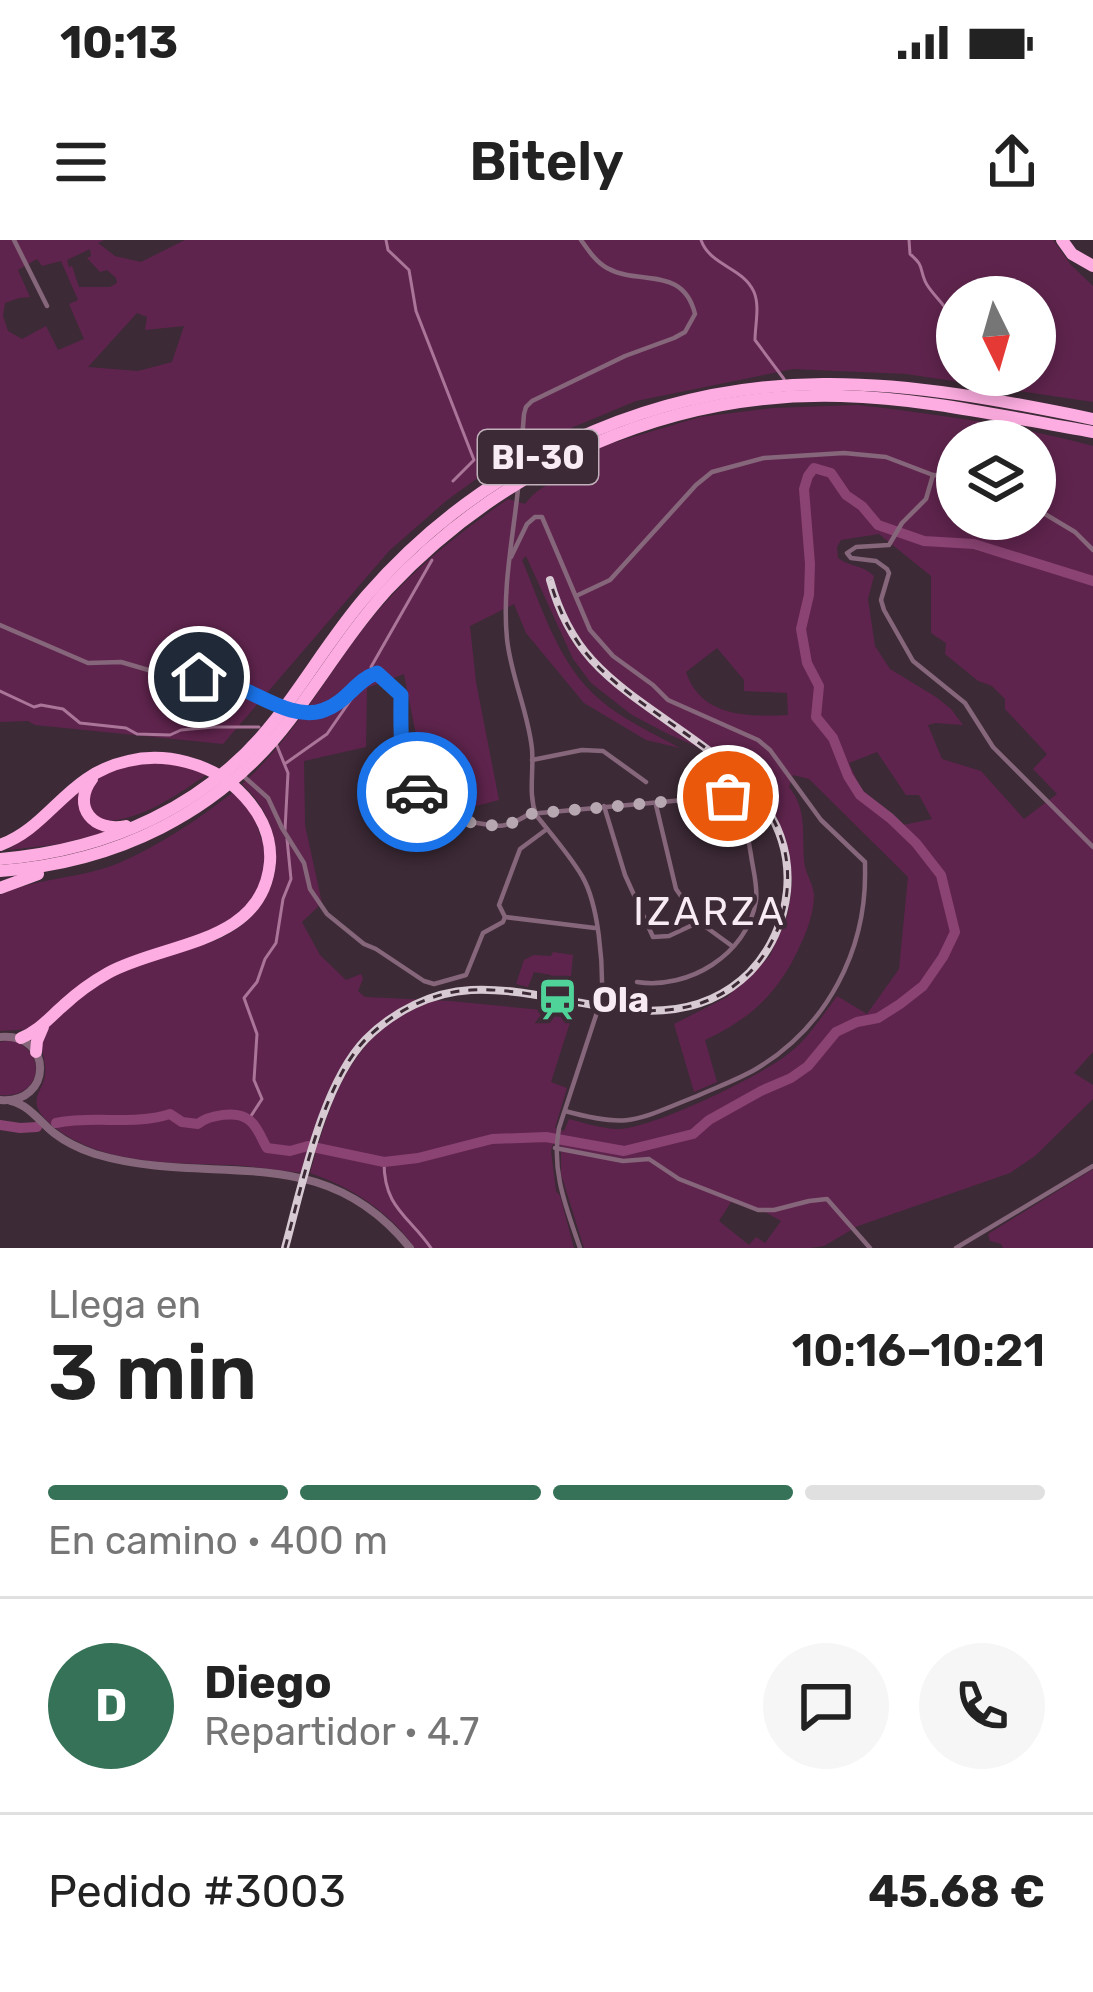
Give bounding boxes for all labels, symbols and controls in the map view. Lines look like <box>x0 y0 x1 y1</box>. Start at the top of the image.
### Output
text: 10:13 <box>60 16 178 69</box>
icon: menu <box>48 129 114 195</box>
icon: share <box>979 129 1045 195</box>
text: Bitely <box>469 130 624 194</box>
north arrow <box>936 276 1056 396</box>
map controls <box>936 276 1056 540</box>
button: layers <box>936 420 1056 540</box>
road number: BI-30 <box>478 430 598 484</box>
pin <box>148 626 250 728</box>
icon: home <box>166 644 232 710</box>
courier <box>357 732 477 852</box>
pin <box>677 745 779 847</box>
icon: car <box>384 759 450 825</box>
icon: bag <box>695 763 761 829</box>
district label: IZARZA <box>633 889 787 935</box>
station icon: Ola <box>535 976 581 1022</box>
place label: Ola <box>592 978 649 1021</box>
text: Llega en <box>48 1282 201 1328</box>
text: 10:16–10:21 <box>792 1324 1045 1377</box>
text: 3 min <box>48 1326 257 1419</box>
text: En camino · 400 m <box>48 1518 388 1564</box>
button: chat <box>763 1643 889 1769</box>
button: phone <box>919 1643 1045 1769</box>
text: Diego <box>204 1656 332 1709</box>
text: D <box>95 1679 127 1732</box>
text: Repartidor · 4.7 <box>204 1709 479 1755</box>
text: Pedido #3003 <box>48 1865 346 1918</box>
text: 45.68 € <box>868 1865 1045 1918</box>

